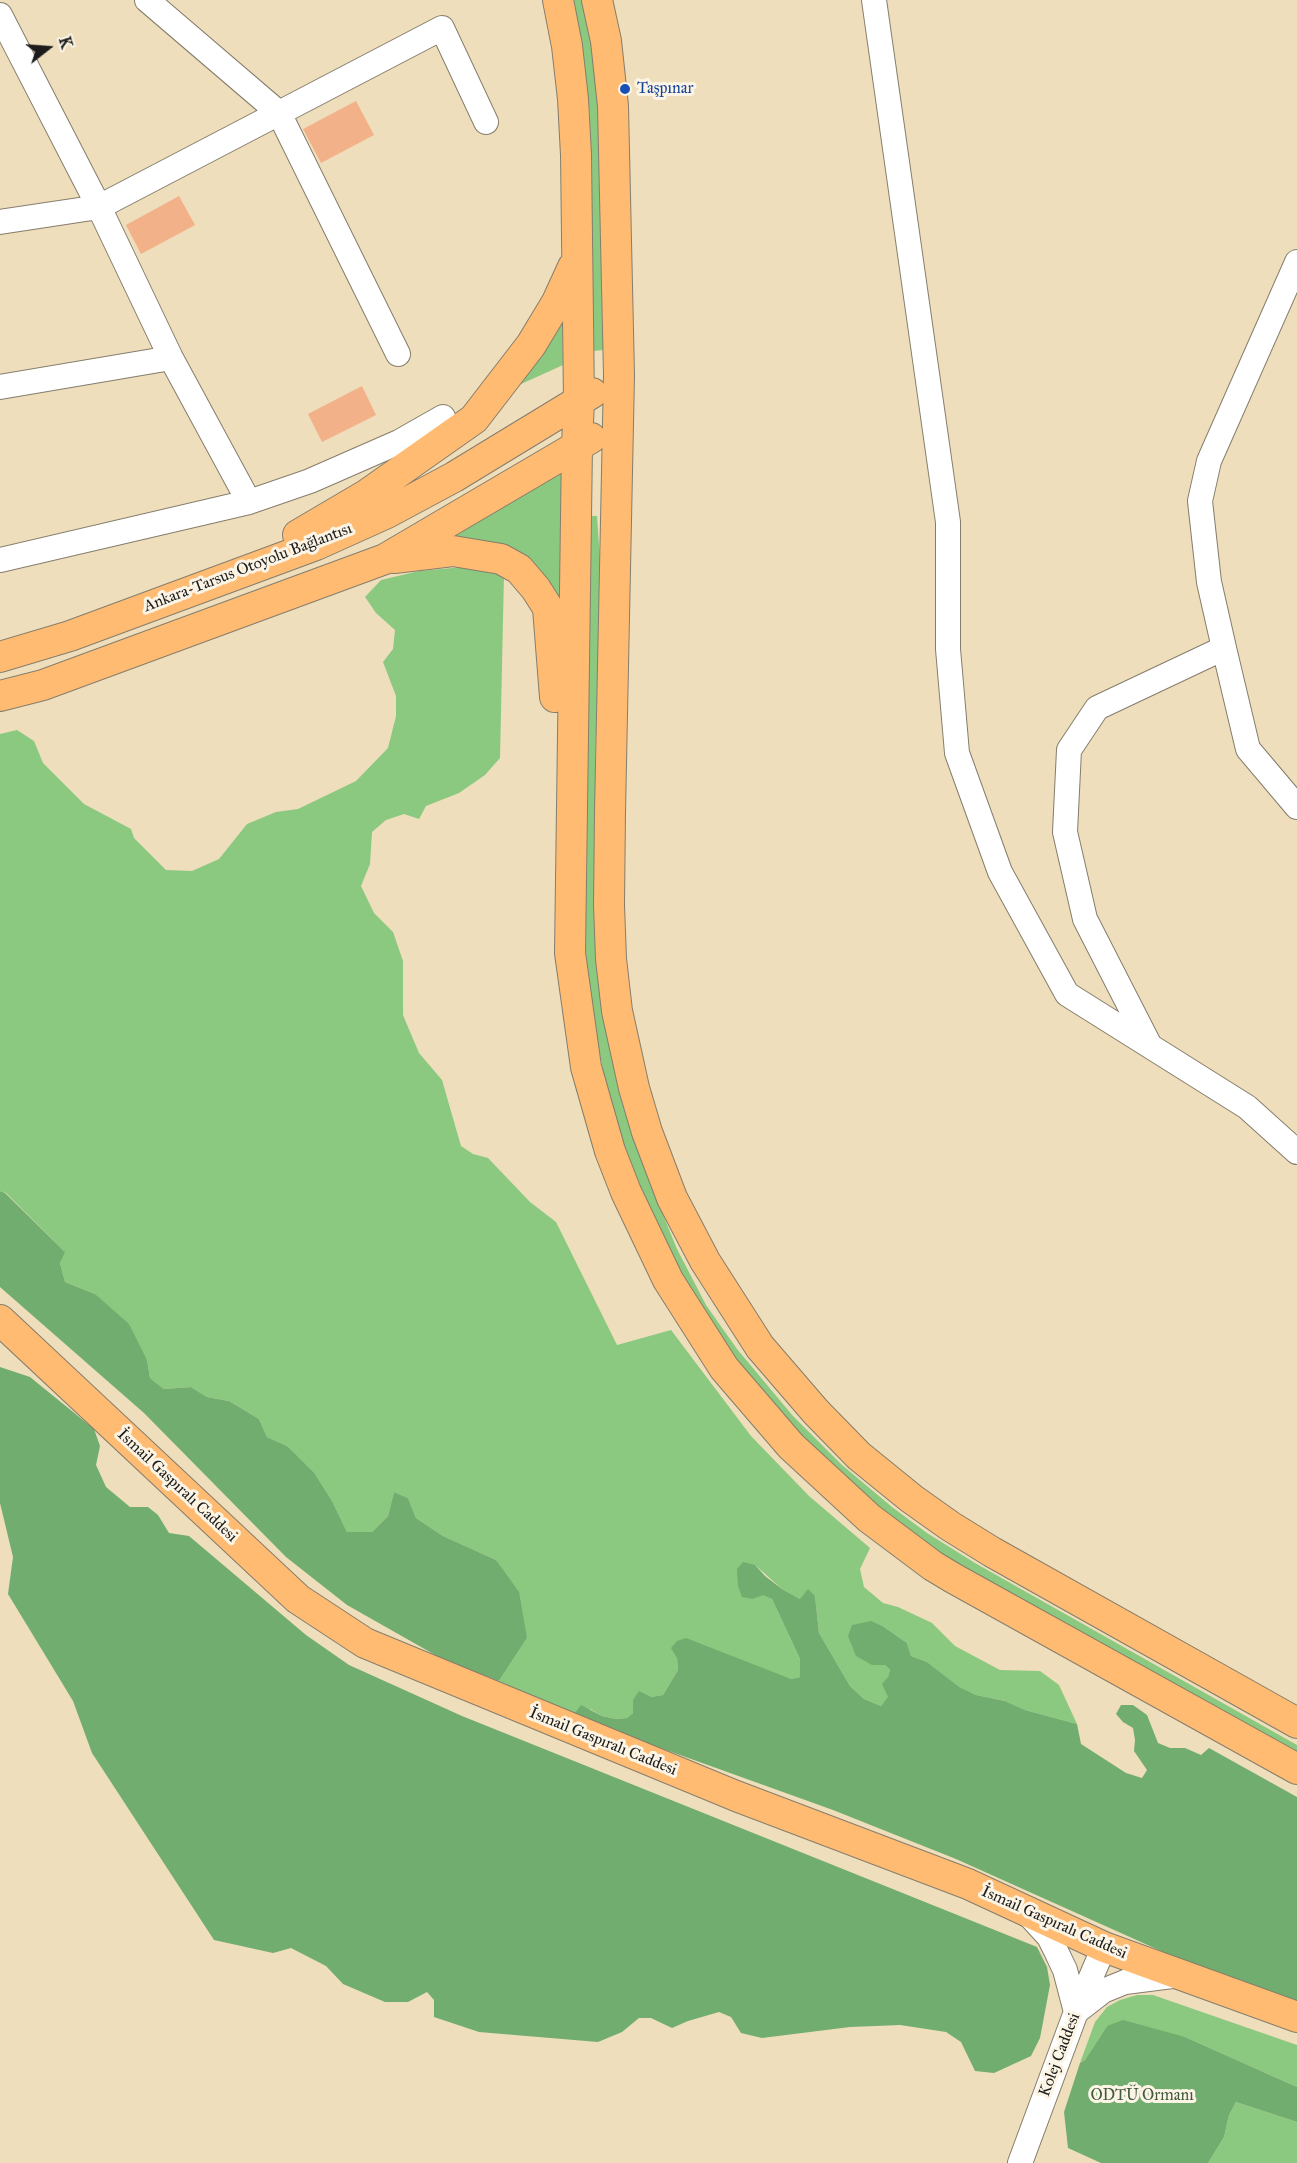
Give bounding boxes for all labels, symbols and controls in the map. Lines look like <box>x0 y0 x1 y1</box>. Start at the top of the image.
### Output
north arrow <box>18 18 78 78</box>
text: K <box>55 34 76 51</box>
place label: Taşpınar <box>637 79 693 99</box>
marker: Taşpınar <box>618 82 632 96</box>
street label: Ankara-Tarsus Otoyolu Bağlantısı <box>141 519 355 617</box>
street label: İsmail Gaspıralı Caddesi <box>113 1425 241 1547</box>
street label: İsmail Gaspıralı Caddesi <box>526 1704 680 1780</box>
street label: İsmail Gaspıralı Caddesi <box>978 1882 1130 1964</box>
street label: Kolej Caddesi <box>1035 2010 1085 2100</box>
park label: ODTÜ Ormanı <box>1090 2086 1194 2106</box>

